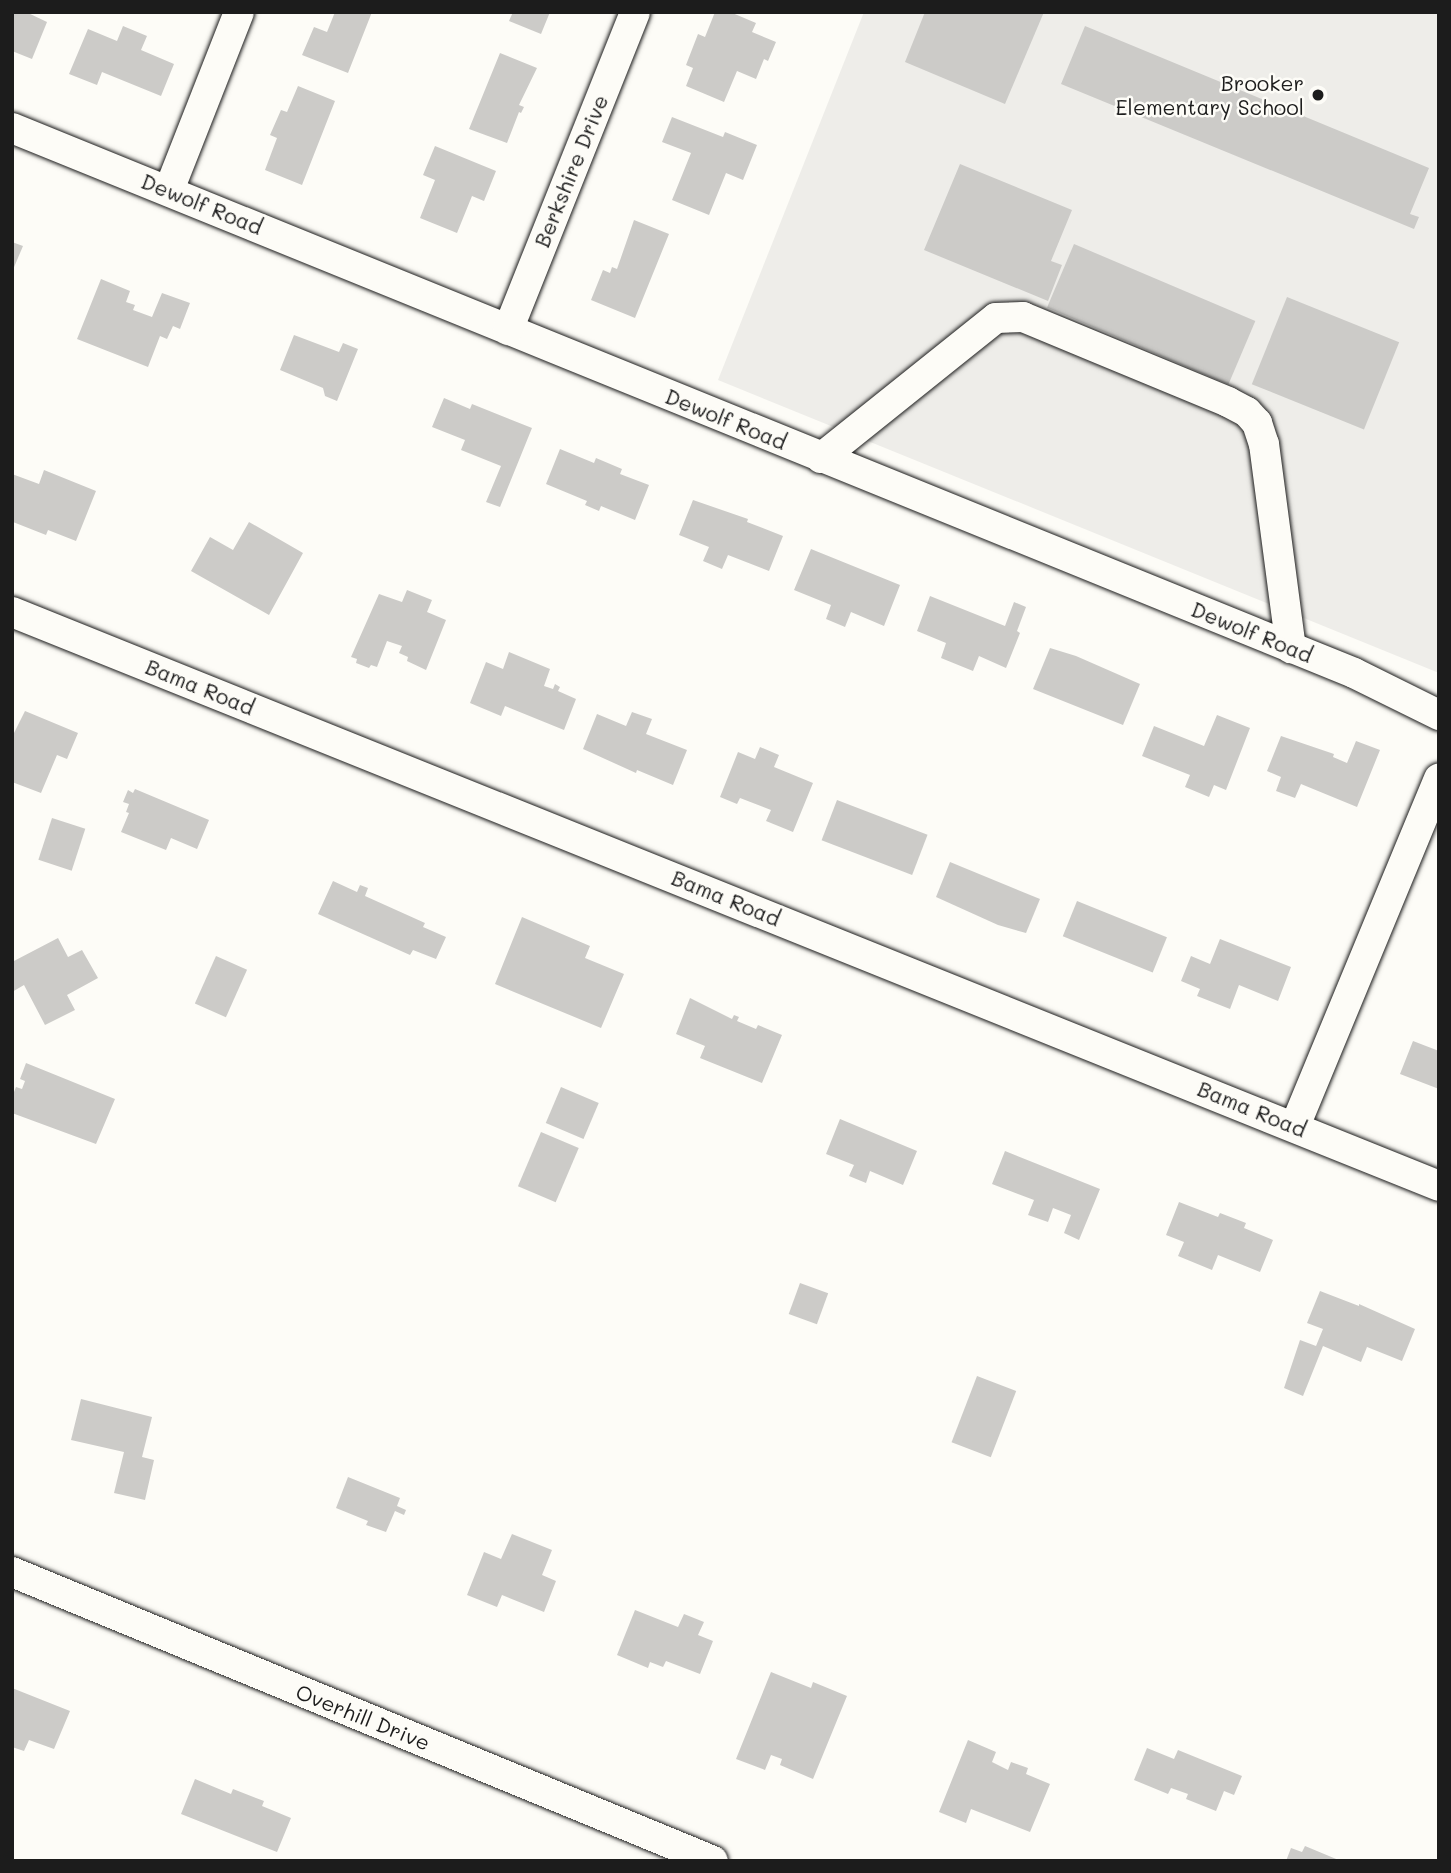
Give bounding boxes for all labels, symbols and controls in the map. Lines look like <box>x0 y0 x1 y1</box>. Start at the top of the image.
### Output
place label: Brooker Elementary School <box>1116 70 1304 120</box>
marker: Brooker Elementary School <box>1310 87 1326 103</box>
street label: Berkshire Drive <box>529 91 613 251</box>
street label: Dewolf Road <box>138 168 266 240</box>
street label: Dewolf Road <box>662 383 790 455</box>
street label: Dewolf Road <box>1188 596 1316 668</box>
street label: Bama Road <box>142 654 258 720</box>
street label: Bama Road <box>668 865 784 931</box>
street label: Bama Road <box>1194 1076 1310 1142</box>
street label: Overhill Drive <box>292 1679 434 1755</box>

